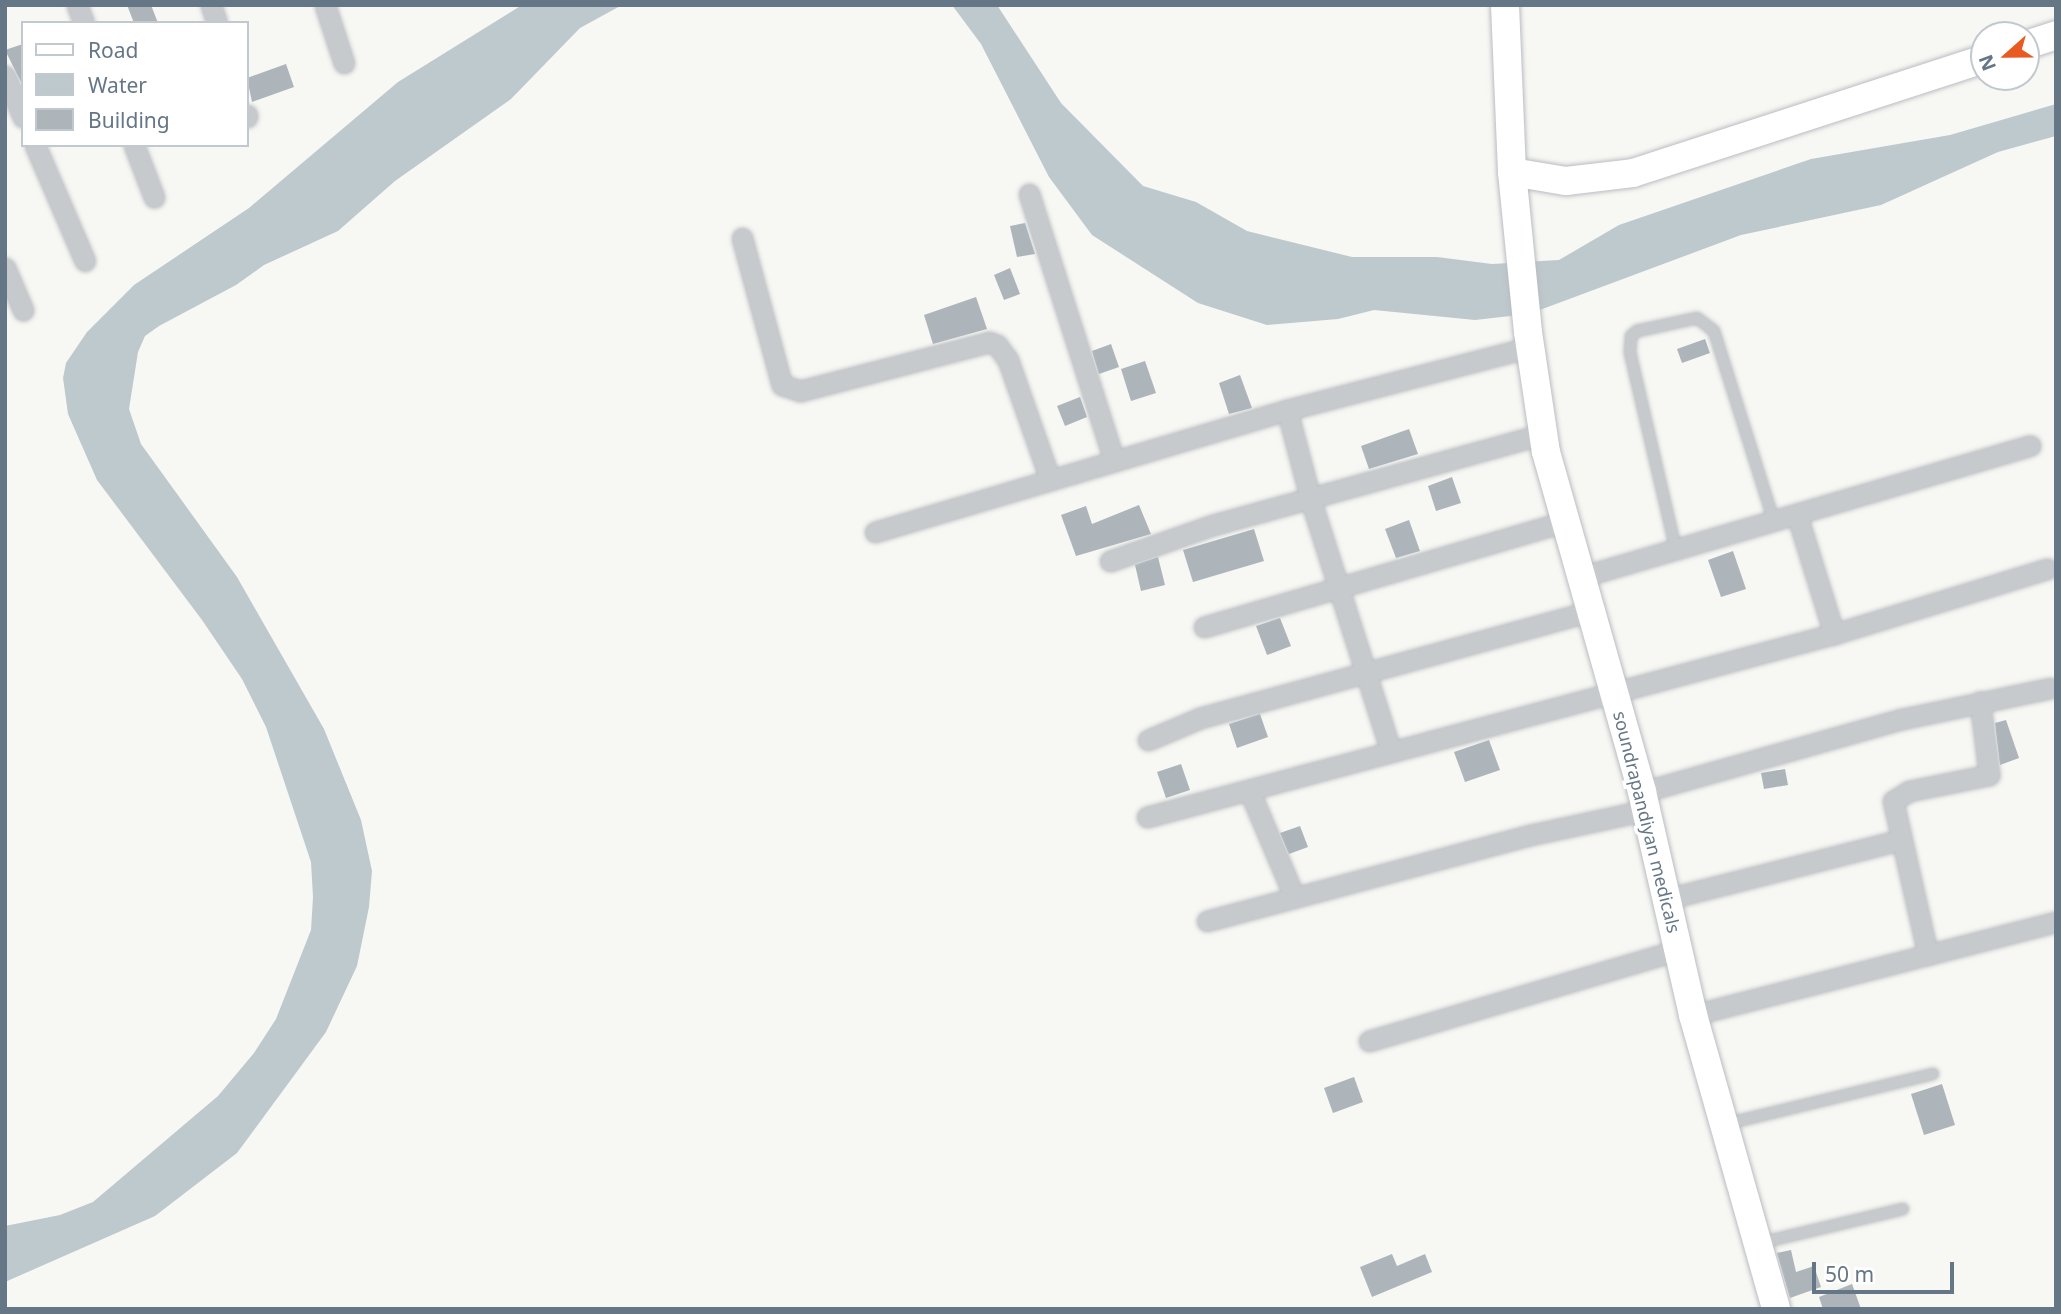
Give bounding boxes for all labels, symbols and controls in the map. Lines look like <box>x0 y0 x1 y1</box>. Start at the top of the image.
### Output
legend <box>21 21 248 147</box>
north arrow <box>1970 21 2040 91</box>
text: Road <box>88 36 138 64</box>
text: N <box>1972 51 2002 75</box>
text: Water <box>88 71 147 99</box>
text: Building <box>88 106 170 134</box>
street label: soundrapandiyan medicals <box>1609 709 1685 935</box>
scale bar <box>1816 1248 1958 1292</box>
text: 50 m <box>1825 1260 1874 1288</box>

